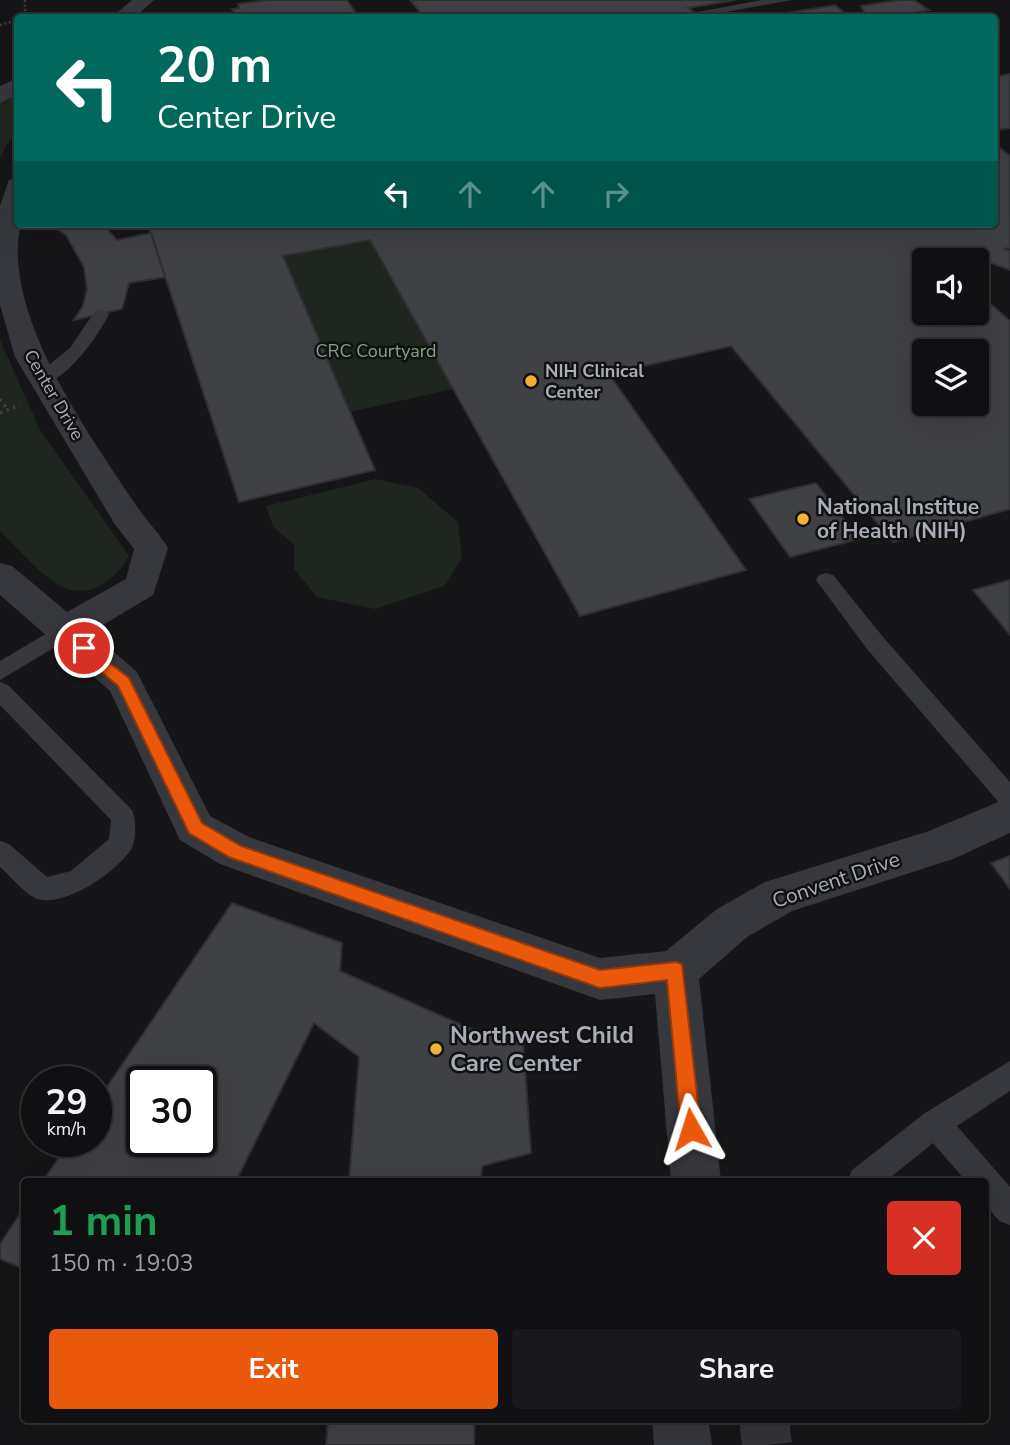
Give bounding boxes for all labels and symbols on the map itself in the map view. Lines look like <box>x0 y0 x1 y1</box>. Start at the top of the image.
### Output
park label: CRC Courtyard <box>315 339 437 363</box>
street label: Center Drive <box>18 345 90 445</box>
place label: NIH Clinical Center <box>545 359 644 404</box>
marker: NIH Clinical Center <box>523 373 539 389</box>
place label: National Institue of Health (NIH) <box>817 493 979 545</box>
marker: National Institue of Health (NIH) <box>795 511 811 527</box>
pin <box>54 618 114 678</box>
street label: Convent Drive <box>768 845 904 915</box>
place label: Northwest Child Care Center <box>450 1019 634 1079</box>
marker: Northwest Child Care Center <box>428 1041 444 1057</box>
speed limit sign: 30 <box>126 1066 217 1157</box>
position arrow <box>654 1092 728 1166</box>

